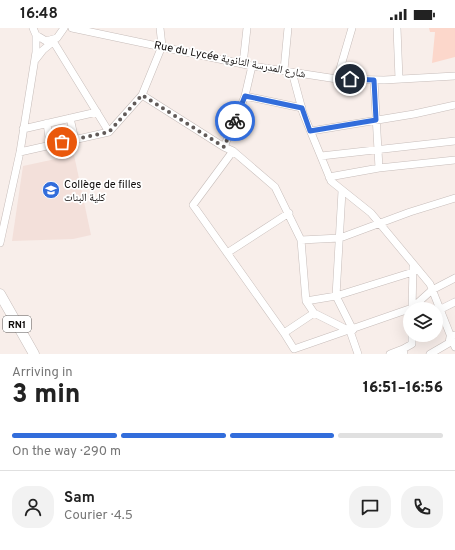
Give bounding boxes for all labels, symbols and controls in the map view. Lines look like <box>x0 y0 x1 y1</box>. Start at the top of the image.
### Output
text: 16:48 <box>20 5 58 24</box>
street label: Rue du Lycée شارع المدرسة الثانوية <box>153 38 307 82</box>
pin <box>333 62 367 96</box>
icon: home <box>339 68 361 90</box>
courier <box>215 101 255 141</box>
icon: bike <box>224 110 246 132</box>
pin <box>45 125 79 159</box>
icon: bag <box>51 131 73 153</box>
place label: Collège de filles كلية البنات <box>64 178 142 205</box>
school or university icon: Collège de filles كلية البنات <box>41 180 61 200</box>
map controls <box>403 302 443 342</box>
button: layers <box>403 302 443 342</box>
road number: RN1 <box>3 316 31 332</box>
text: Arriving in <box>12 365 73 381</box>
text: 3 min <box>12 379 80 412</box>
text: 16:51–16:56 <box>363 379 443 398</box>
text: On the way · 290 m <box>12 444 121 460</box>
button: person <box>12 486 54 528</box>
button: chat <box>349 486 391 528</box>
button: phone <box>401 486 443 528</box>
text: Sam <box>64 489 95 508</box>
text: Courier · 4.5 <box>64 508 133 524</box>

